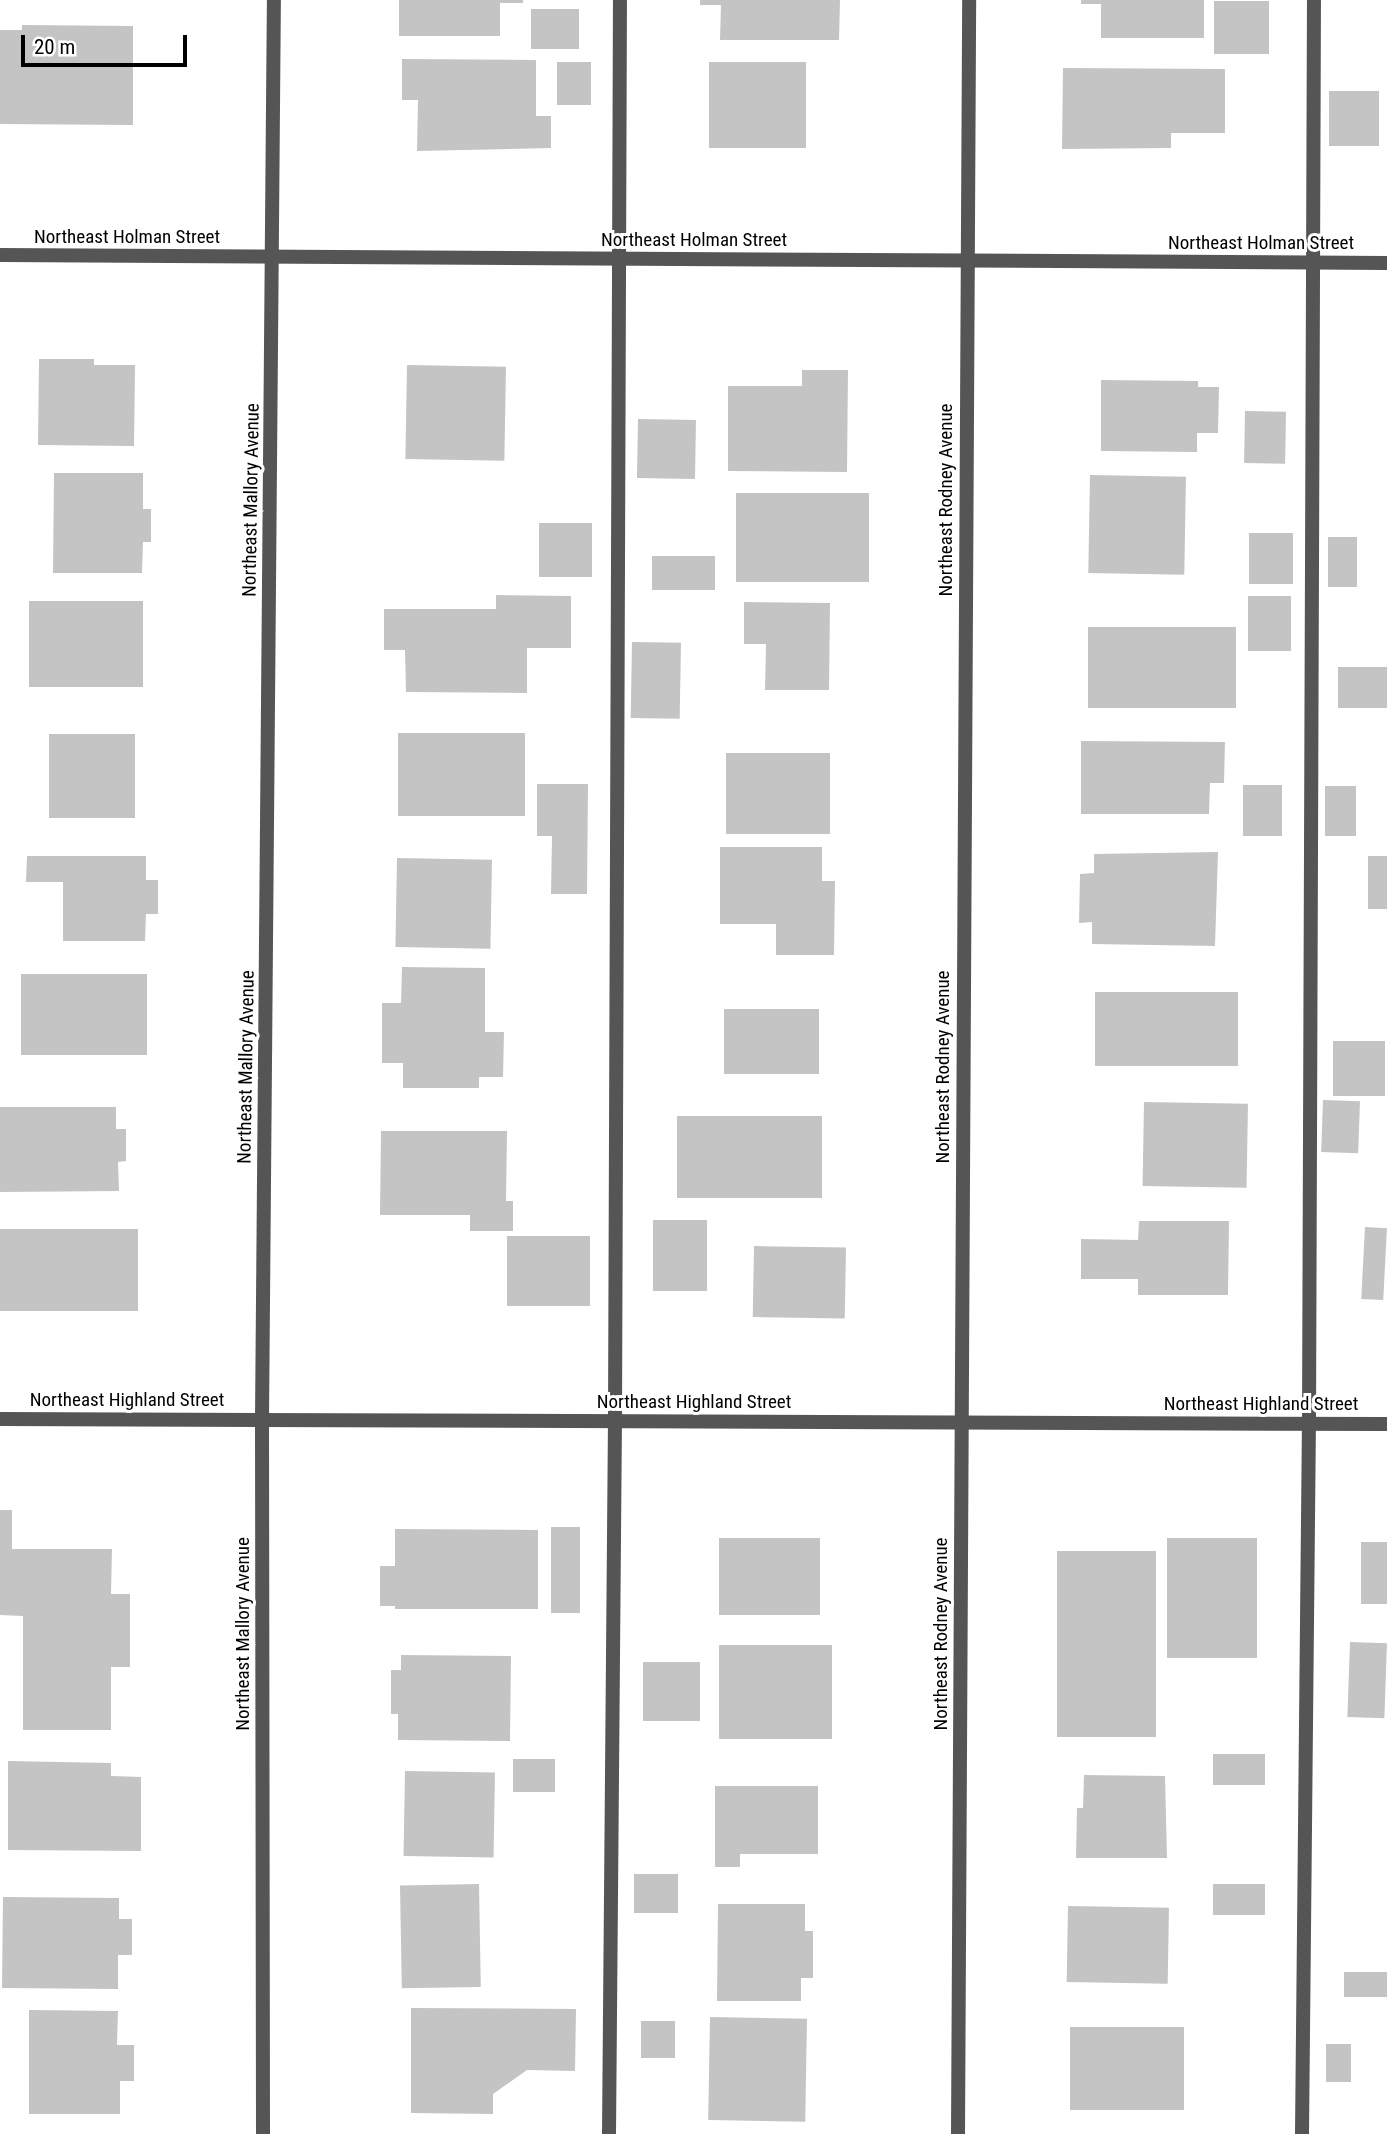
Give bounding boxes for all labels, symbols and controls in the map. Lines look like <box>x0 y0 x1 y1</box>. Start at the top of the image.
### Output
scale bar <box>24 21 191 65</box>
text: 20 m <box>34 35 75 59</box>
street label: Northeast Holman Street <box>34 226 220 248</box>
street label: Northeast Holman Street <box>601 229 787 251</box>
street label: Northeast Holman Street <box>1168 232 1354 254</box>
street label: Northeast Mallory Avenue <box>238 403 264 597</box>
street label: Northeast Rodney Avenue <box>935 403 957 597</box>
street label: Northeast Mallory Avenue <box>233 970 259 1164</box>
street label: Northeast Rodney Avenue <box>932 970 954 1164</box>
street label: Northeast Highland Street <box>30 1389 224 1411</box>
street label: Northeast Highland Street <box>597 1391 791 1413</box>
street label: Northeast Highland Street <box>1164 1393 1358 1415</box>
street label: Northeast Mallory Avenue <box>232 1537 254 1731</box>
street label: Northeast Rodney Avenue <box>930 1537 952 1731</box>

